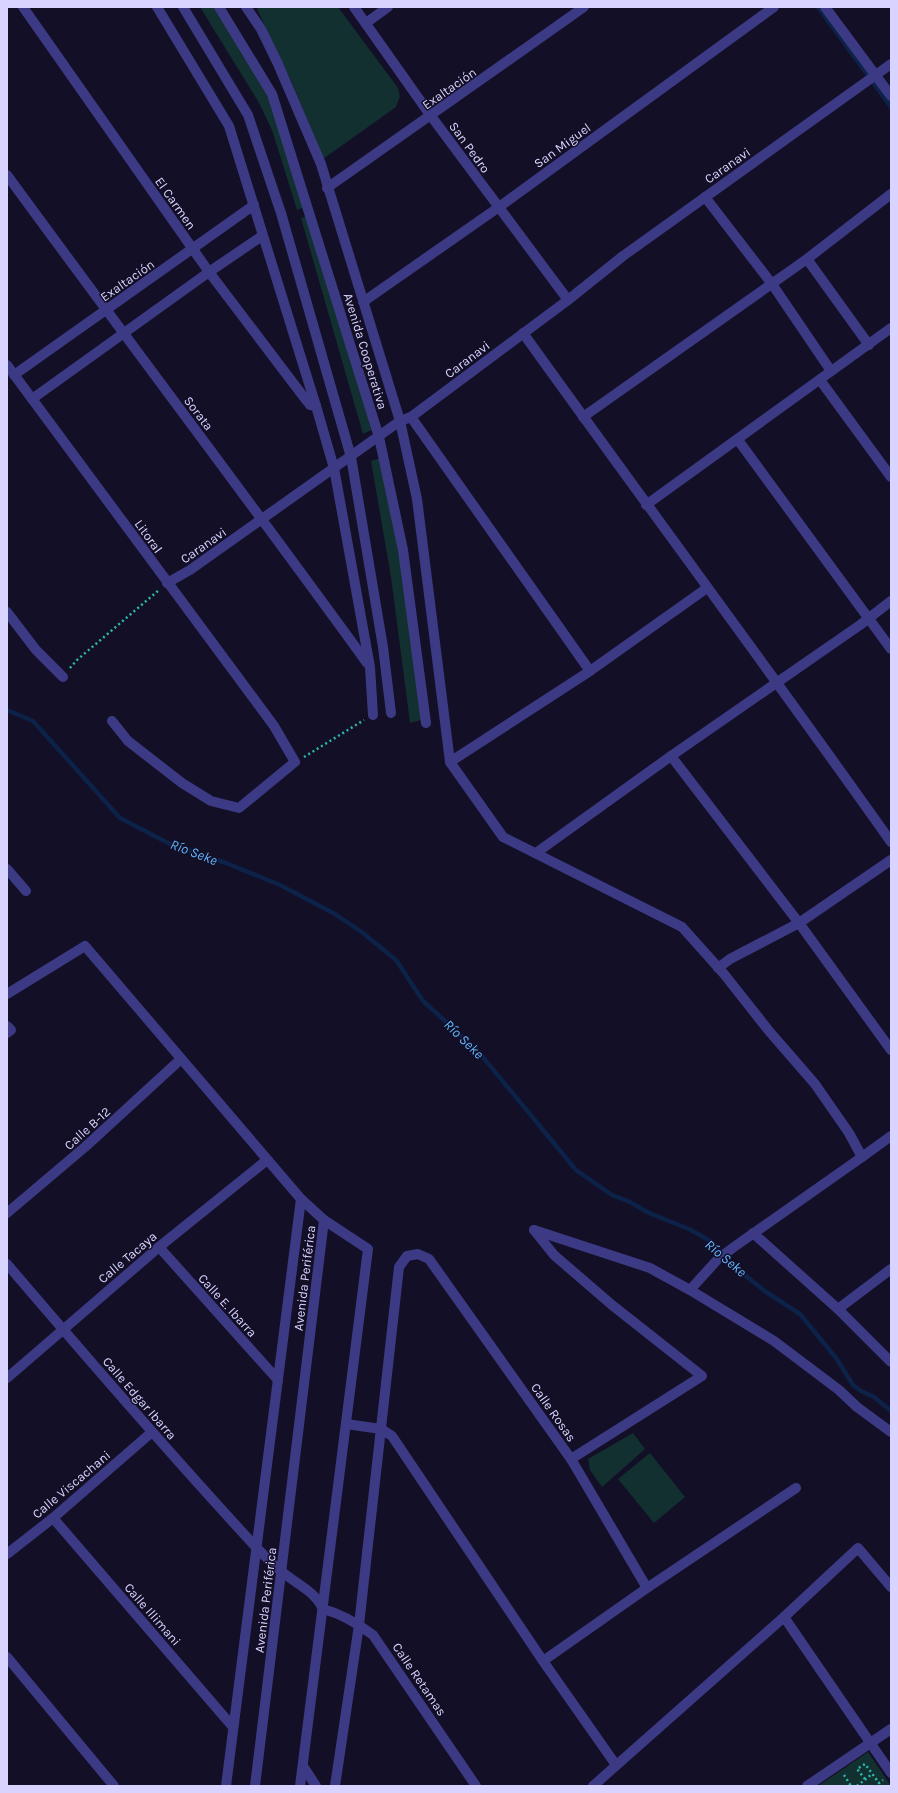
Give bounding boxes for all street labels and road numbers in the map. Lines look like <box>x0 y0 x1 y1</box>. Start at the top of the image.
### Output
street label: Exaltación <box>419 64 479 112</box>
street label: San Pedro <box>446 119 493 176</box>
street label: San Miguel <box>531 120 594 171</box>
street label: Caranavi <box>702 144 753 187</box>
street label: El Carmen <box>152 174 199 232</box>
street label: Exaltación <box>97 256 157 304</box>
street label: Avenida Cooperativa <box>341 291 390 411</box>
street label: Caranavi <box>442 338 493 381</box>
street label: Sorata <box>181 393 216 433</box>
street label: Litoral <box>132 517 166 556</box>
street label: Caranavi <box>178 524 229 567</box>
street label: Calle B-12 <box>61 1104 113 1153</box>
street label: Avenida Periférica <box>291 1225 318 1332</box>
street label: Calle Tacaya <box>95 1229 160 1286</box>
street label: Calle E. Ibarra <box>195 1271 260 1340</box>
street label: Calle Edgar Ibarra <box>100 1354 180 1443</box>
street label: Calle Rosas <box>528 1380 579 1445</box>
street label: Calle Viscachani <box>29 1447 113 1521</box>
street label: Avenida Periférica <box>252 1547 279 1654</box>
street label: Calle Illimani <box>121 1580 184 1649</box>
street label: Calle Retamas <box>390 1640 450 1719</box>

